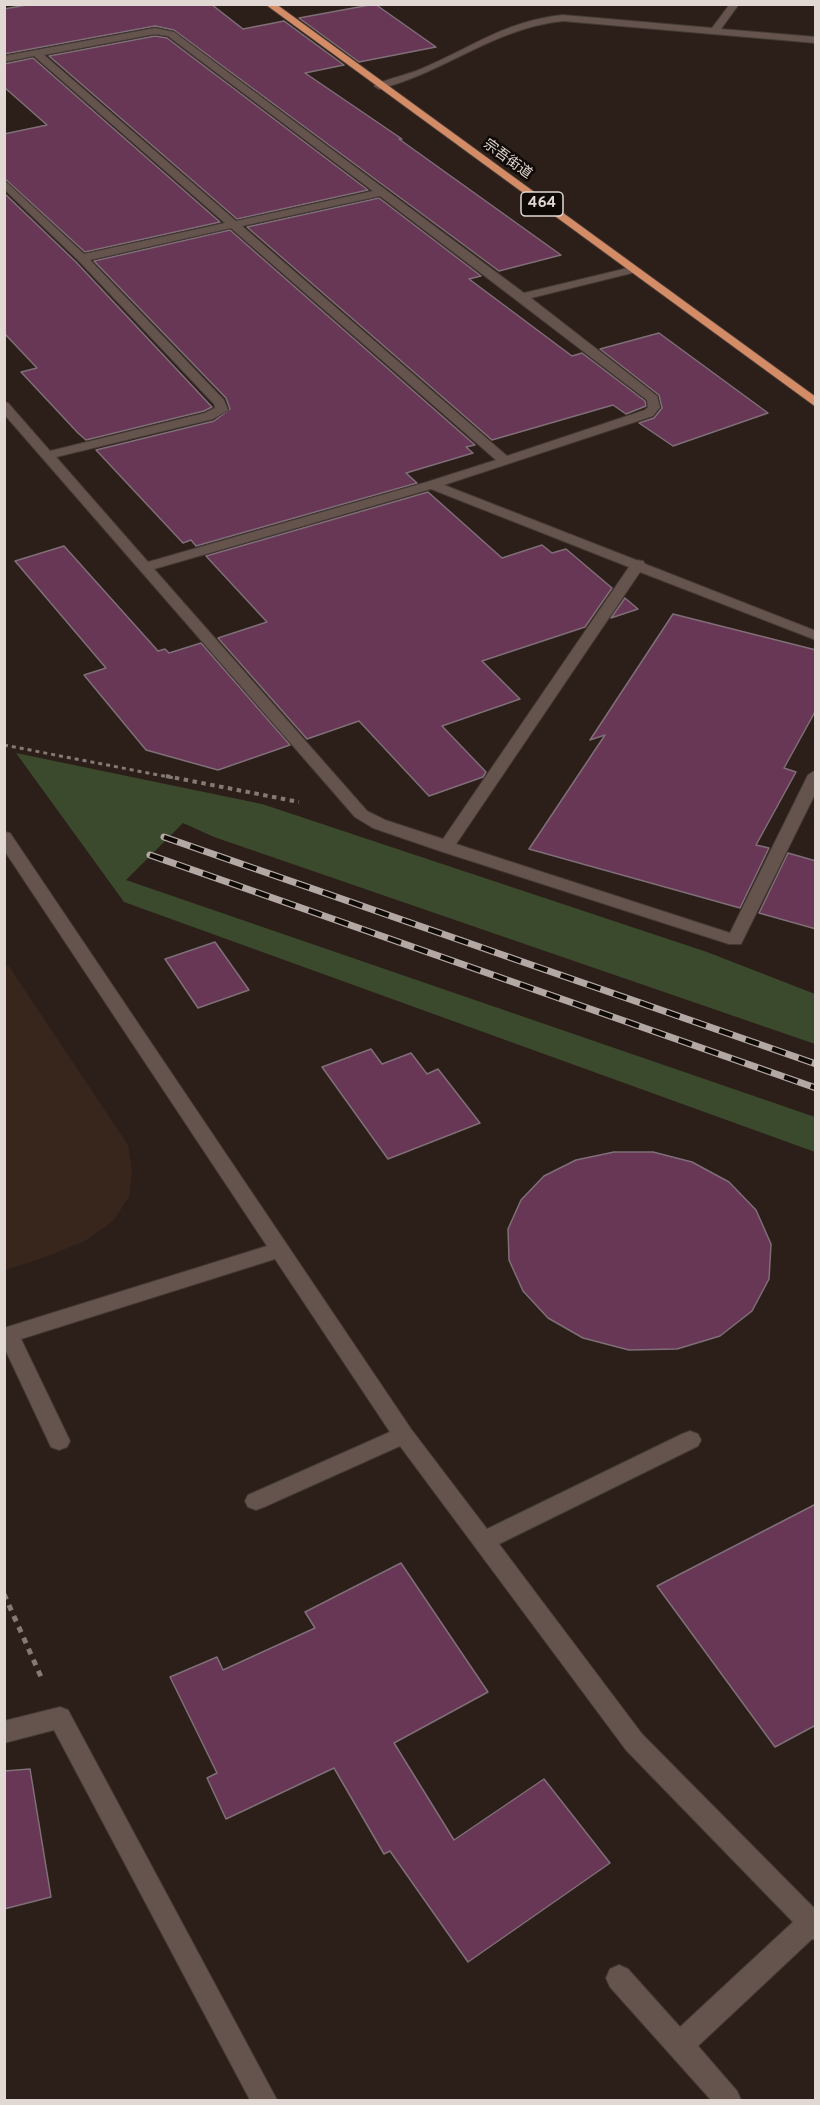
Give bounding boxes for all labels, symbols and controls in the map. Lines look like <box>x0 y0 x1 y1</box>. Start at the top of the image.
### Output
street label: 宗吾街道 <box>479 137 535 183</box>
road number: 464 <box>521 192 563 216</box>

